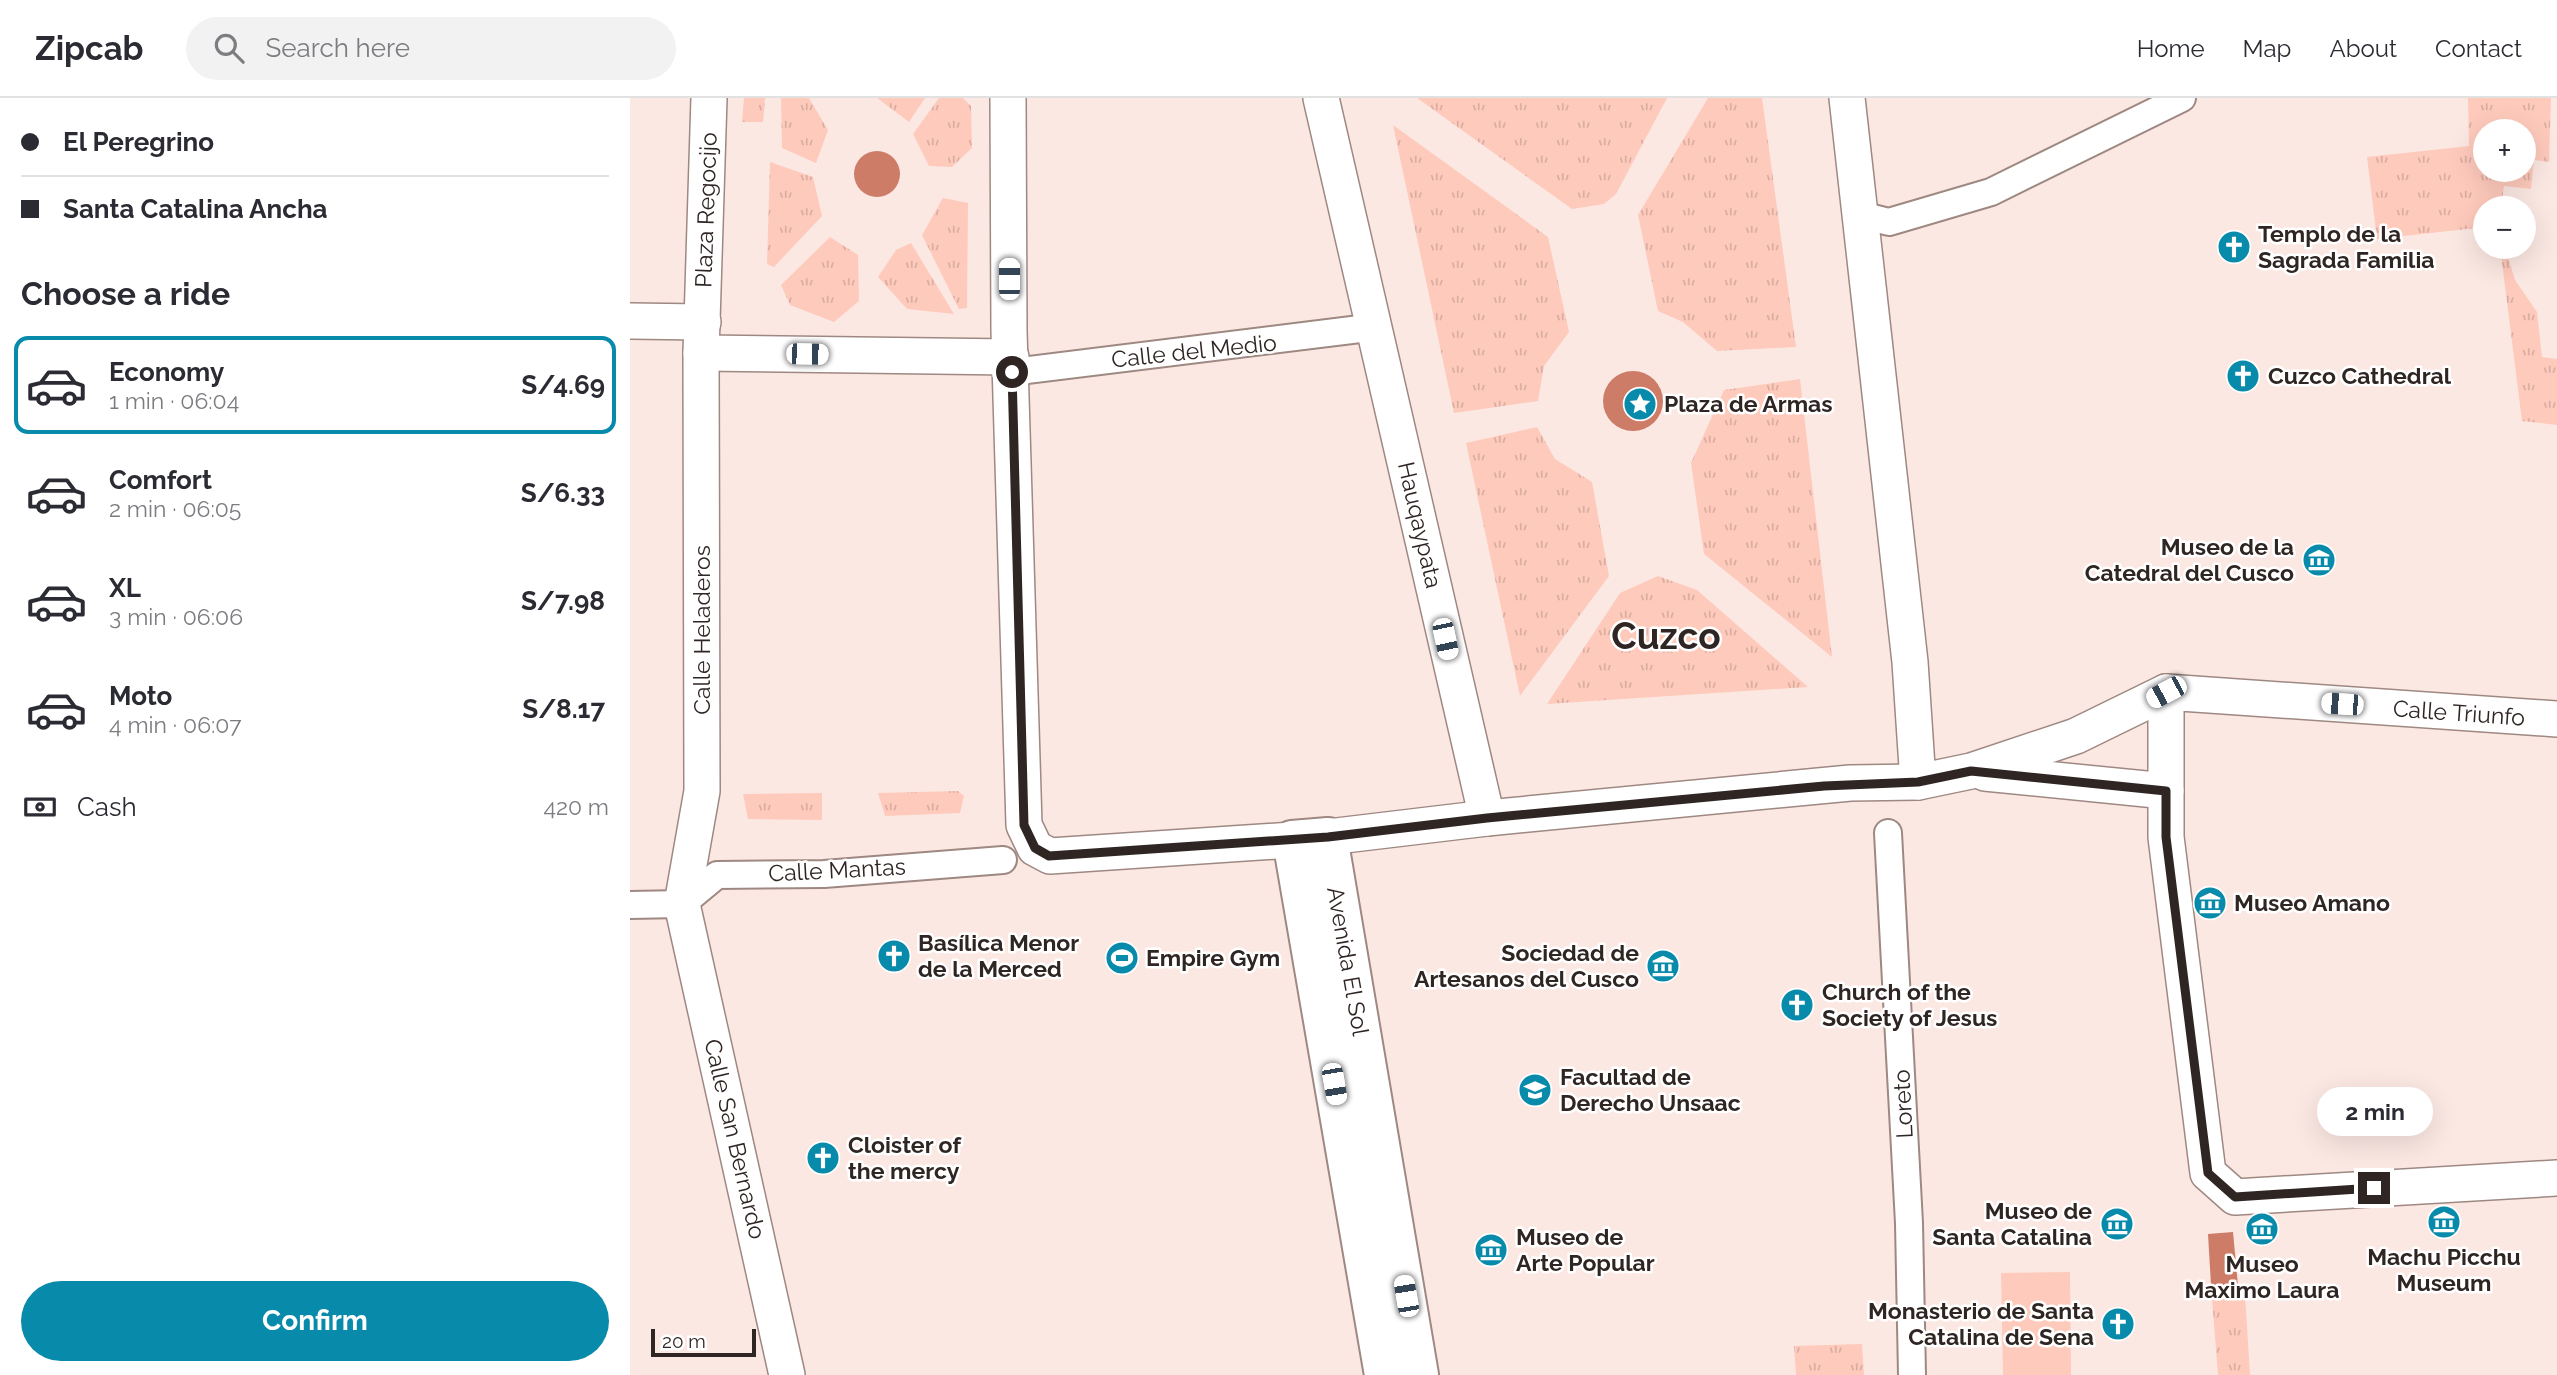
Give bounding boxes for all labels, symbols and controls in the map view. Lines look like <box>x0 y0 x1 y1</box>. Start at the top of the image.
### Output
search box <box>186 17 676 80</box>
text: Zipcab <box>35 29 144 68</box>
icon: search <box>210 29 248 67</box>
text: Search here <box>266 33 410 63</box>
text: Home <box>2137 34 2205 63</box>
text: Map <box>2243 34 2291 63</box>
text: About <box>2329 34 2397 63</box>
text: Contact <box>2435 34 2522 63</box>
map controls <box>2473 119 2536 259</box>
button: + <box>2473 119 2536 182</box>
text: El Peregrino <box>63 127 214 157</box>
street label: Plaza Regocijo <box>689 132 722 288</box>
text: Santa Catalina Ancha <box>63 194 328 224</box>
button: − <box>2473 196 2536 259</box>
place label: Templo de la Sagrada Familia <box>2258 220 2434 273</box>
church icon: Templo de la Sagrada Familia <box>2215 228 2253 266</box>
car <box>999 258 1020 300</box>
text: Choose a ride <box>21 275 230 312</box>
street label: Calle del Medio <box>1110 328 1278 373</box>
car <box>786 343 829 365</box>
icon: car <box>25 354 88 417</box>
route start <box>996 356 1028 388</box>
text: Economy <box>109 357 224 387</box>
church icon: Cuzco Cathedral <box>2224 357 2262 395</box>
place label: Cuzco Cathedral <box>2268 362 2452 389</box>
text: S/4.69 <box>521 370 605 400</box>
place icon: Plaza de Armas <box>1621 385 1659 423</box>
text: 1 min · 06:04 <box>109 387 239 414</box>
place label: Plaza de Armas <box>1664 390 1833 417</box>
street label: Hauqaypata <box>1393 459 1448 591</box>
icon: car <box>25 462 88 525</box>
text: Comfort <box>109 465 212 495</box>
text: S/6.33 <box>521 478 605 508</box>
text: 2 min · 06:05 <box>109 495 241 522</box>
place label: Museo de la Catedral del Cusco <box>2085 533 2294 586</box>
museum icon: Museo de la Catedral del Cusco <box>2300 541 2338 579</box>
street label: Calle Heladeros <box>688 545 715 715</box>
icon: car <box>25 570 88 633</box>
text: XL <box>109 573 141 603</box>
text: S/7.98 <box>521 586 605 616</box>
text: 3 min · 06:06 <box>109 603 243 630</box>
district label: Cuzco <box>1611 614 1721 658</box>
car <box>1431 616 1460 662</box>
car <box>2143 673 2190 711</box>
icon: car <box>25 678 88 741</box>
text: Moto <box>109 681 172 711</box>
car <box>2321 692 2364 716</box>
text: S/8.17 <box>522 694 605 724</box>
street label: Calle Triunfo <box>2392 694 2526 731</box>
text: 4 min · 06:07 <box>109 711 242 738</box>
icon: cash <box>21 788 59 826</box>
text: Cash <box>77 792 137 822</box>
text: 420 m <box>543 793 609 820</box>
street label: Calle Mantas <box>768 852 906 887</box>
street label: Avenida El Sol <box>1322 884 1375 1038</box>
museum icon: Museo Amano <box>2191 884 2229 922</box>
place label: Museo Amano <box>2234 889 2390 916</box>
place label: Basílica Menor de la Merced <box>918 929 1079 982</box>
church icon: Basílica Menor de la Merced <box>875 937 913 975</box>
sports icon: Empire Gym <box>1103 939 1141 977</box>
place label: Sociedad de Artesanos del Cusco <box>1414 939 1639 992</box>
place label: Empire Gym <box>1146 944 1280 971</box>
museum icon: Sociedad de Artesanos del Cusco <box>1644 947 1682 985</box>
place label: Church of the Society of Jesus <box>1822 978 1997 1031</box>
church icon: Church of the Society of Jesus <box>1778 986 1816 1024</box>
street label: Calle San Bernardo <box>699 1036 772 1242</box>
car <box>1321 1061 1348 1107</box>
place label: Facultad de Derecho Unsaac <box>1560 1063 1741 1116</box>
street label: Loreto <box>1887 1069 1918 1139</box>
school or university icon: Facultad de Derecho Unsaac <box>1516 1071 1554 1109</box>
callout: 2 min <box>2316 1086 2432 1136</box>
text: 2 min <box>2345 1098 2405 1125</box>
place label: Cloister of the mercy <box>848 1131 962 1184</box>
church icon: Cloister of the mercy <box>804 1139 842 1177</box>
route end <box>2358 1172 2390 1204</box>
place label: Museo de Santa Catalina <box>1932 1197 2092 1250</box>
museum icon: Machu Picchu Museum <box>2425 1203 2463 1241</box>
museum icon: Museo de Santa Catalina <box>2098 1205 2136 1243</box>
museum icon: Museo Maximo Laura <box>2243 1210 2281 1248</box>
place label: Museo de Arte Popular <box>1516 1223 1655 1276</box>
museum icon: Museo de Arte Popular <box>1472 1231 1510 1269</box>
place label: Machu Picchu Museum <box>2367 1243 2521 1296</box>
place label: Museo Maximo Laura <box>2185 1250 2339 1303</box>
car <box>1393 1273 1420 1319</box>
button: Confirm <box>21 1281 609 1361</box>
place label: Monasterio de Santa Catalina de Sena <box>1868 1297 2094 1350</box>
church icon: Monasterio de Santa Catalina de Sena <box>2099 1305 2137 1343</box>
scale bar <box>651 1326 756 1358</box>
text: 20 m <box>662 1330 706 1352</box>

